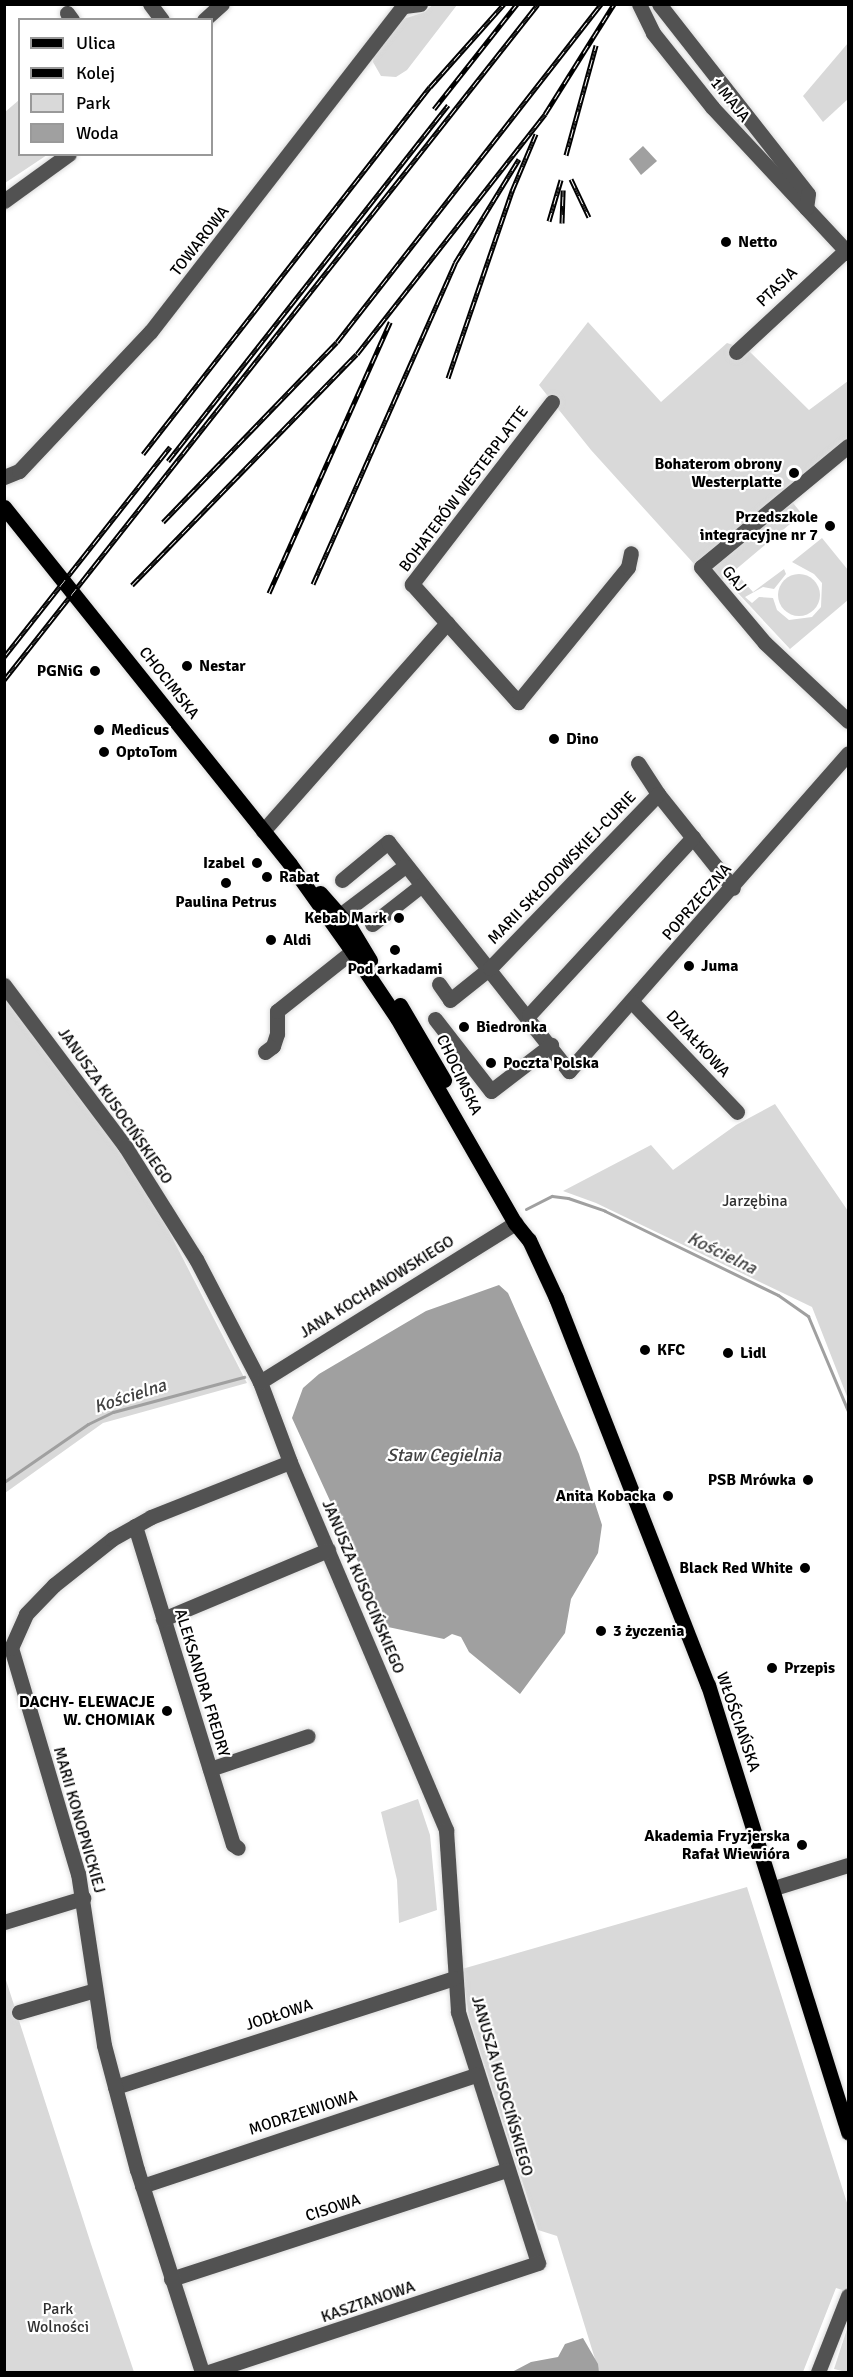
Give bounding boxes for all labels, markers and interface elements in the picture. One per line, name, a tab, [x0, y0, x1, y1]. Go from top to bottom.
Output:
legend	[18, 18, 213, 156]
text: Ulica	[76, 32, 116, 54]
text: Kolej	[76, 62, 115, 84]
street label: 1 MAJA	[706, 74, 754, 126]
text: Park	[76, 92, 111, 114]
text: Woda	[76, 122, 119, 144]
street label: TOWAROWA	[167, 202, 233, 280]
place label: Netto	[738, 232, 777, 252]
marker: Netto	[719, 235, 733, 249]
street label: PTASIA	[753, 263, 801, 311]
street label: BOHATERÓW WESTERPLATTE	[395, 402, 533, 576]
place label: Bohaterom obrony Westerplatte	[654, 454, 782, 492]
marker: Bohaterom obrony Westerplatte	[787, 466, 801, 480]
place label: Przedszkole integracyjne nr 7	[700, 507, 818, 545]
marker: Przedszkole integracyjne nr 7	[823, 519, 837, 533]
street label: GAJ	[718, 562, 750, 596]
street label: CHOCIMSKA	[135, 643, 203, 723]
place label: Nestar	[199, 656, 246, 676]
marker: Nestar	[180, 659, 194, 673]
place label: PGNiG	[37, 661, 83, 681]
marker: PGNiG	[88, 664, 102, 678]
place label: Medicus	[111, 720, 169, 740]
marker: Medicus	[92, 723, 106, 737]
place label: Dino	[566, 729, 599, 749]
marker: Dino	[547, 732, 561, 746]
place label: OptoTom	[116, 742, 178, 762]
marker: OptoTom	[97, 745, 111, 759]
street label: MARII SKŁODOWSKIEJ-CURIE	[484, 788, 640, 948]
place label: Izabel	[203, 853, 245, 873]
marker: Izabel	[250, 856, 264, 870]
street label: POPRZECZNA	[658, 860, 736, 944]
place label: Rabat	[279, 867, 320, 887]
marker: Rabat	[260, 870, 274, 884]
marker: Paulina Petrus	[219, 876, 233, 890]
place label: Paulina Petrus	[175, 892, 277, 912]
place label: Kebab Mark	[304, 908, 387, 928]
marker: Kebab Mark	[392, 911, 406, 925]
place label: Aldi	[283, 930, 311, 950]
marker: Aldi	[264, 933, 278, 947]
marker: Pod arkadami	[388, 943, 402, 957]
place label: Juma	[701, 956, 738, 976]
place label: Pod arkadami	[347, 959, 443, 979]
marker: Juma	[682, 959, 696, 973]
street label: DZIAŁKOWA	[662, 1006, 734, 1082]
place label: Biedronka	[476, 1017, 547, 1037]
marker: Biedronka	[457, 1020, 471, 1034]
street label: JANUSZA KUSOCIŃSKIEGO	[54, 1024, 176, 1188]
street label: CHOCIMSKA	[432, 1032, 486, 1118]
place label: Poczta Polska	[503, 1053, 599, 1073]
marker: Poczta Polska	[484, 1056, 498, 1070]
park label: Jarzębina	[722, 1191, 788, 1211]
water label: Kościelna	[684, 1227, 760, 1279]
street label: JANA KOCHANOWSKIEGO	[296, 1232, 458, 1342]
place label: KFC	[657, 1340, 685, 1360]
marker: KFC	[638, 1343, 652, 1357]
place label: Lidl	[740, 1343, 767, 1363]
marker: Lidl	[721, 1346, 735, 1360]
water label: Kościelna	[91, 1374, 169, 1418]
water label: Staw Cegielnia	[387, 1444, 501, 1466]
place label: PSB Mrówka	[708, 1470, 796, 1490]
marker: PSB Mrówka	[801, 1473, 815, 1487]
place label: Anita Kobacka	[556, 1486, 656, 1506]
marker: Anita Kobacka	[661, 1489, 675, 1503]
street label: JANUSZA KUSOCIŃSKIEGO	[318, 1497, 408, 1677]
place label: Black Red White	[679, 1558, 793, 1578]
marker: Black Red White	[798, 1561, 812, 1575]
street label: ALEKSANDRA FREDRY	[170, 1607, 234, 1759]
place label: 3 życzenia	[613, 1621, 684, 1641]
marker: 3 życzenia	[594, 1624, 608, 1638]
place label: Przepis	[784, 1658, 835, 1678]
marker: Przepis	[765, 1661, 779, 1675]
street label: WŁOŚCIAŃSKA	[712, 1670, 764, 1774]
place label: DACHY- ELEWACJE W. CHOMIAK	[19, 1692, 155, 1730]
marker: DACHY- ELEWACJE W. CHOMIAK	[160, 1704, 174, 1718]
street label: MARII KONOPNICKIEJ	[49, 1745, 109, 1895]
place label: Akademia Fryzjerska Rafał Wiewióra	[644, 1826, 790, 1864]
marker: Akademia Fryzjerska Rafał Wiewióra	[795, 1838, 809, 1852]
street label: JANUSZA KUSOCIŃSKIEGO	[467, 1994, 537, 2178]
street label: JODŁOWA	[243, 1995, 315, 2035]
street label: MODRZEWIOWA	[246, 2086, 360, 2140]
street label: CISOWA	[303, 2190, 363, 2226]
street label: KASZTANOWA	[319, 2277, 417, 2327]
park label: Park Wolności	[27, 2299, 89, 2337]

